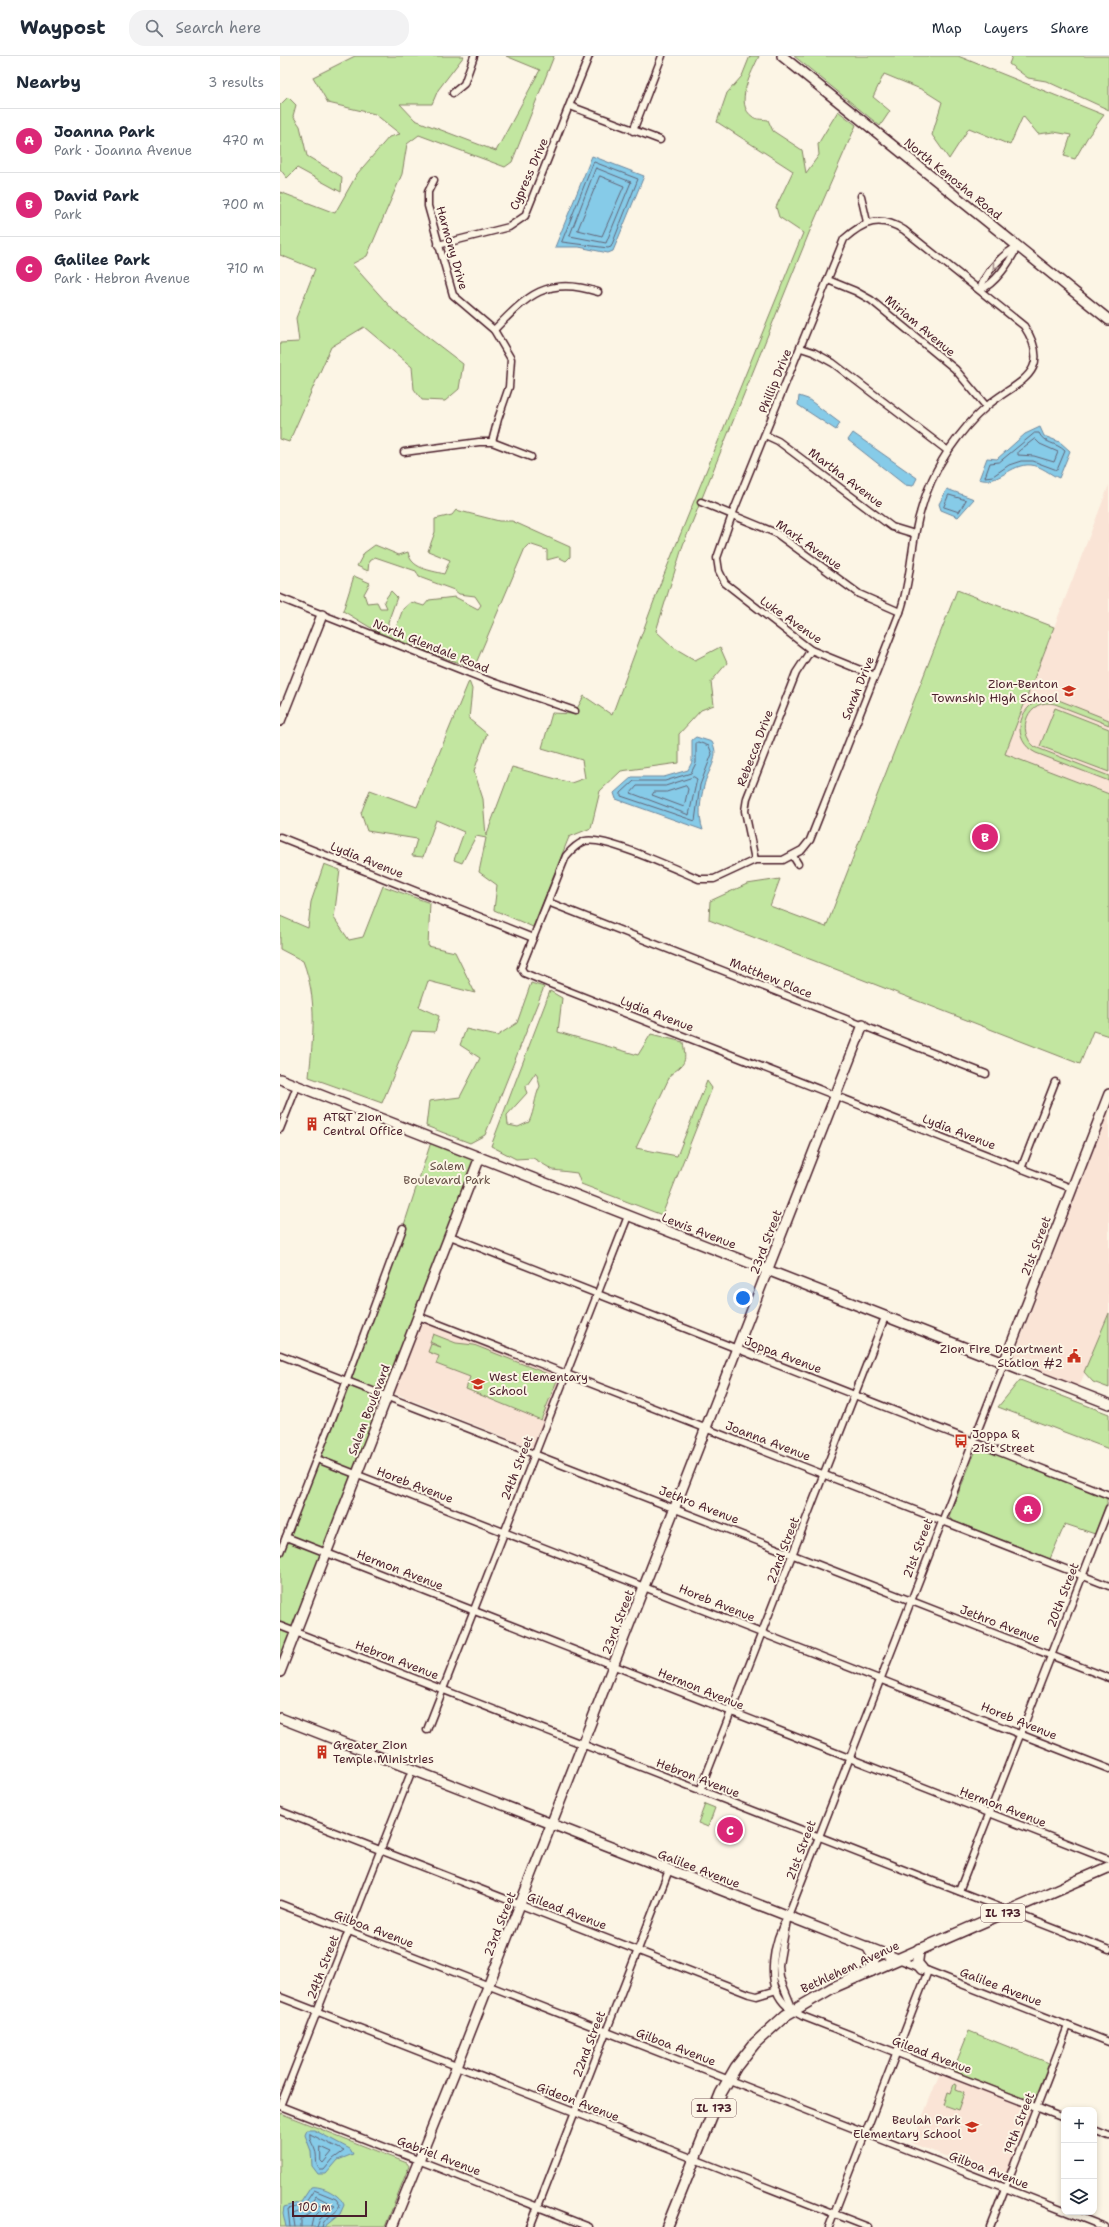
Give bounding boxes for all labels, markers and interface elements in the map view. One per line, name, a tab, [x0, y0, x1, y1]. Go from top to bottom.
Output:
search box	[129, 10, 409, 46]
text: Waypost	[20, 15, 105, 40]
icon: search	[143, 17, 165, 39]
text: Search here	[175, 18, 261, 38]
text: Map	[932, 19, 962, 37]
text: Layers	[984, 19, 1028, 37]
text: Share	[1050, 19, 1089, 37]
text: Nearby	[16, 71, 81, 93]
text: 3 results	[208, 74, 264, 91]
text: Joanna Park	[54, 122, 155, 142]
text: A	[24, 132, 34, 149]
text: 470 m	[222, 132, 264, 149]
street label: Cypress Drive	[506, 135, 552, 213]
street label: North Kenosha Road	[901, 135, 1005, 224]
text: Park · Joanna Avenue	[54, 142, 192, 159]
text: David Park	[54, 186, 139, 206]
text: B	[25, 196, 33, 213]
text: 700 m	[221, 196, 264, 213]
street label: Harmony Drive	[432, 204, 472, 292]
text: Park	[54, 206, 82, 223]
text: Galilee Park	[54, 250, 150, 270]
text: C	[25, 260, 33, 277]
text: 710 m	[226, 260, 264, 277]
one-way arrow	[993, 261, 1000, 268]
text: Park · Hebron Avenue	[54, 270, 190, 287]
street label: Miriam Avenue	[881, 292, 959, 360]
street label: Phillip Drive	[755, 346, 795, 416]
street label: Martha Avenue	[805, 444, 887, 512]
street label: Mark Avenue	[773, 516, 845, 574]
street label: Luke Avenue	[757, 593, 825, 647]
street label: North Glendale Road	[370, 615, 492, 677]
street label: Sarah Drive	[838, 654, 878, 722]
place label: Zion-Benton Township High School	[931, 676, 1058, 706]
school or university icon: Zion-Benton Township High School	[1061, 683, 1077, 699]
street label: Rebecca Drive	[733, 707, 777, 789]
pin: B	[972, 822, 998, 852]
street label: Lydia Avenue	[328, 838, 406, 882]
street label: Matthew Place	[727, 954, 815, 1002]
street label: Lydia Avenue	[618, 993, 696, 1035]
place label: AT&T Zion Central Office	[323, 1109, 403, 1139]
street label: Lydia Avenue	[920, 1111, 998, 1153]
building icon: AT&T Zion Central Office	[304, 1116, 320, 1132]
park label: Salem Boulevard Park	[403, 1158, 491, 1188]
street label: 23rd Street	[746, 1207, 786, 1277]
street label: Lewis Avenue	[659, 1209, 739, 1253]
street label: 21st Street	[1017, 1214, 1055, 1278]
your location	[733, 1288, 753, 1308]
street label: Joppa Avenue	[742, 1333, 824, 1377]
place label: Zion Fire Department Station #2	[940, 1341, 1063, 1371]
public building icon: Zion Fire Department Station #2	[1066, 1348, 1082, 1364]
street label: Salem Boulevard	[344, 1362, 394, 1458]
place label: West Elementary School	[489, 1369, 588, 1399]
school or university icon: West Elementary School	[470, 1376, 486, 1392]
street label: Joanna Avenue	[723, 1417, 813, 1465]
place label: Joppa & 21st Street	[972, 1426, 1035, 1456]
street label: 24th Street	[497, 1433, 537, 1503]
bus stop icon: Joppa & 21st Street	[953, 1433, 969, 1449]
street label: Horeb Avenue	[374, 1463, 456, 1507]
street label: Jethro Avenue	[657, 1482, 742, 1528]
pin: A	[1015, 1494, 1041, 1524]
street label: 22nd Street	[763, 1514, 803, 1586]
street label: 21st Street	[899, 1516, 937, 1580]
street label: Hermon Avenue	[354, 1546, 446, 1594]
street label: 20th Street	[1043, 1560, 1083, 1630]
street label: Horeb Avenue	[676, 1580, 758, 1626]
street label: 23rd Street	[598, 1587, 638, 1657]
street label: Jethro Avenue	[958, 1601, 1043, 1647]
street label: Hebron Avenue	[353, 1637, 441, 1683]
street label: Hermon Avenue	[655, 1664, 747, 1714]
street label: Horeb Avenue	[978, 1698, 1060, 1744]
place label: Greater Zion Temple Ministries	[333, 1737, 434, 1767]
building icon: Greater Zion Temple Ministries	[314, 1744, 330, 1760]
street label: Hebron Avenue	[654, 1755, 742, 1801]
street label: Hermon Avenue	[957, 1783, 1049, 1831]
pin: C	[717, 1815, 743, 1845]
street label: 21st Street	[782, 1818, 820, 1882]
street label: Galilee Avenue	[656, 1846, 743, 1892]
street label: Gilead Avenue	[525, 1888, 609, 1934]
street label: 23rd Street	[480, 1889, 520, 1959]
road number: IL 173	[981, 1904, 1025, 1922]
street label: Gilboa Avenue	[332, 1906, 416, 1952]
street label: 24th Street	[303, 1932, 343, 2002]
street label: Bethlehem Avenue	[798, 1937, 902, 1997]
street label: Galilee Avenue	[958, 1964, 1045, 2010]
street label: 22nd Street	[569, 2008, 609, 2080]
street label: Gilboa Avenue	[634, 2024, 718, 2070]
street label: Gilead Avenue	[890, 2032, 974, 2078]
street label: Gideon Avenue	[534, 2079, 622, 2125]
street label: 19th Street	[1000, 2090, 1038, 2156]
road number: IL 173	[692, 2099, 736, 2117]
map controls	[1061, 2107, 1097, 2215]
button: +	[1061, 2107, 1097, 2143]
place label: Beulah Park Elementary School	[853, 2112, 961, 2142]
school or university icon: Beulah Park Elementary School	[964, 2119, 980, 2135]
street label: Gabriel Avenue	[395, 2133, 483, 2179]
button: −	[1061, 2143, 1097, 2179]
street label: Gilboa Avenue	[947, 2147, 1031, 2193]
button: layers	[1061, 2179, 1097, 2215]
scale bar	[292, 2199, 367, 2218]
text: 100 m	[298, 2200, 331, 2215]

